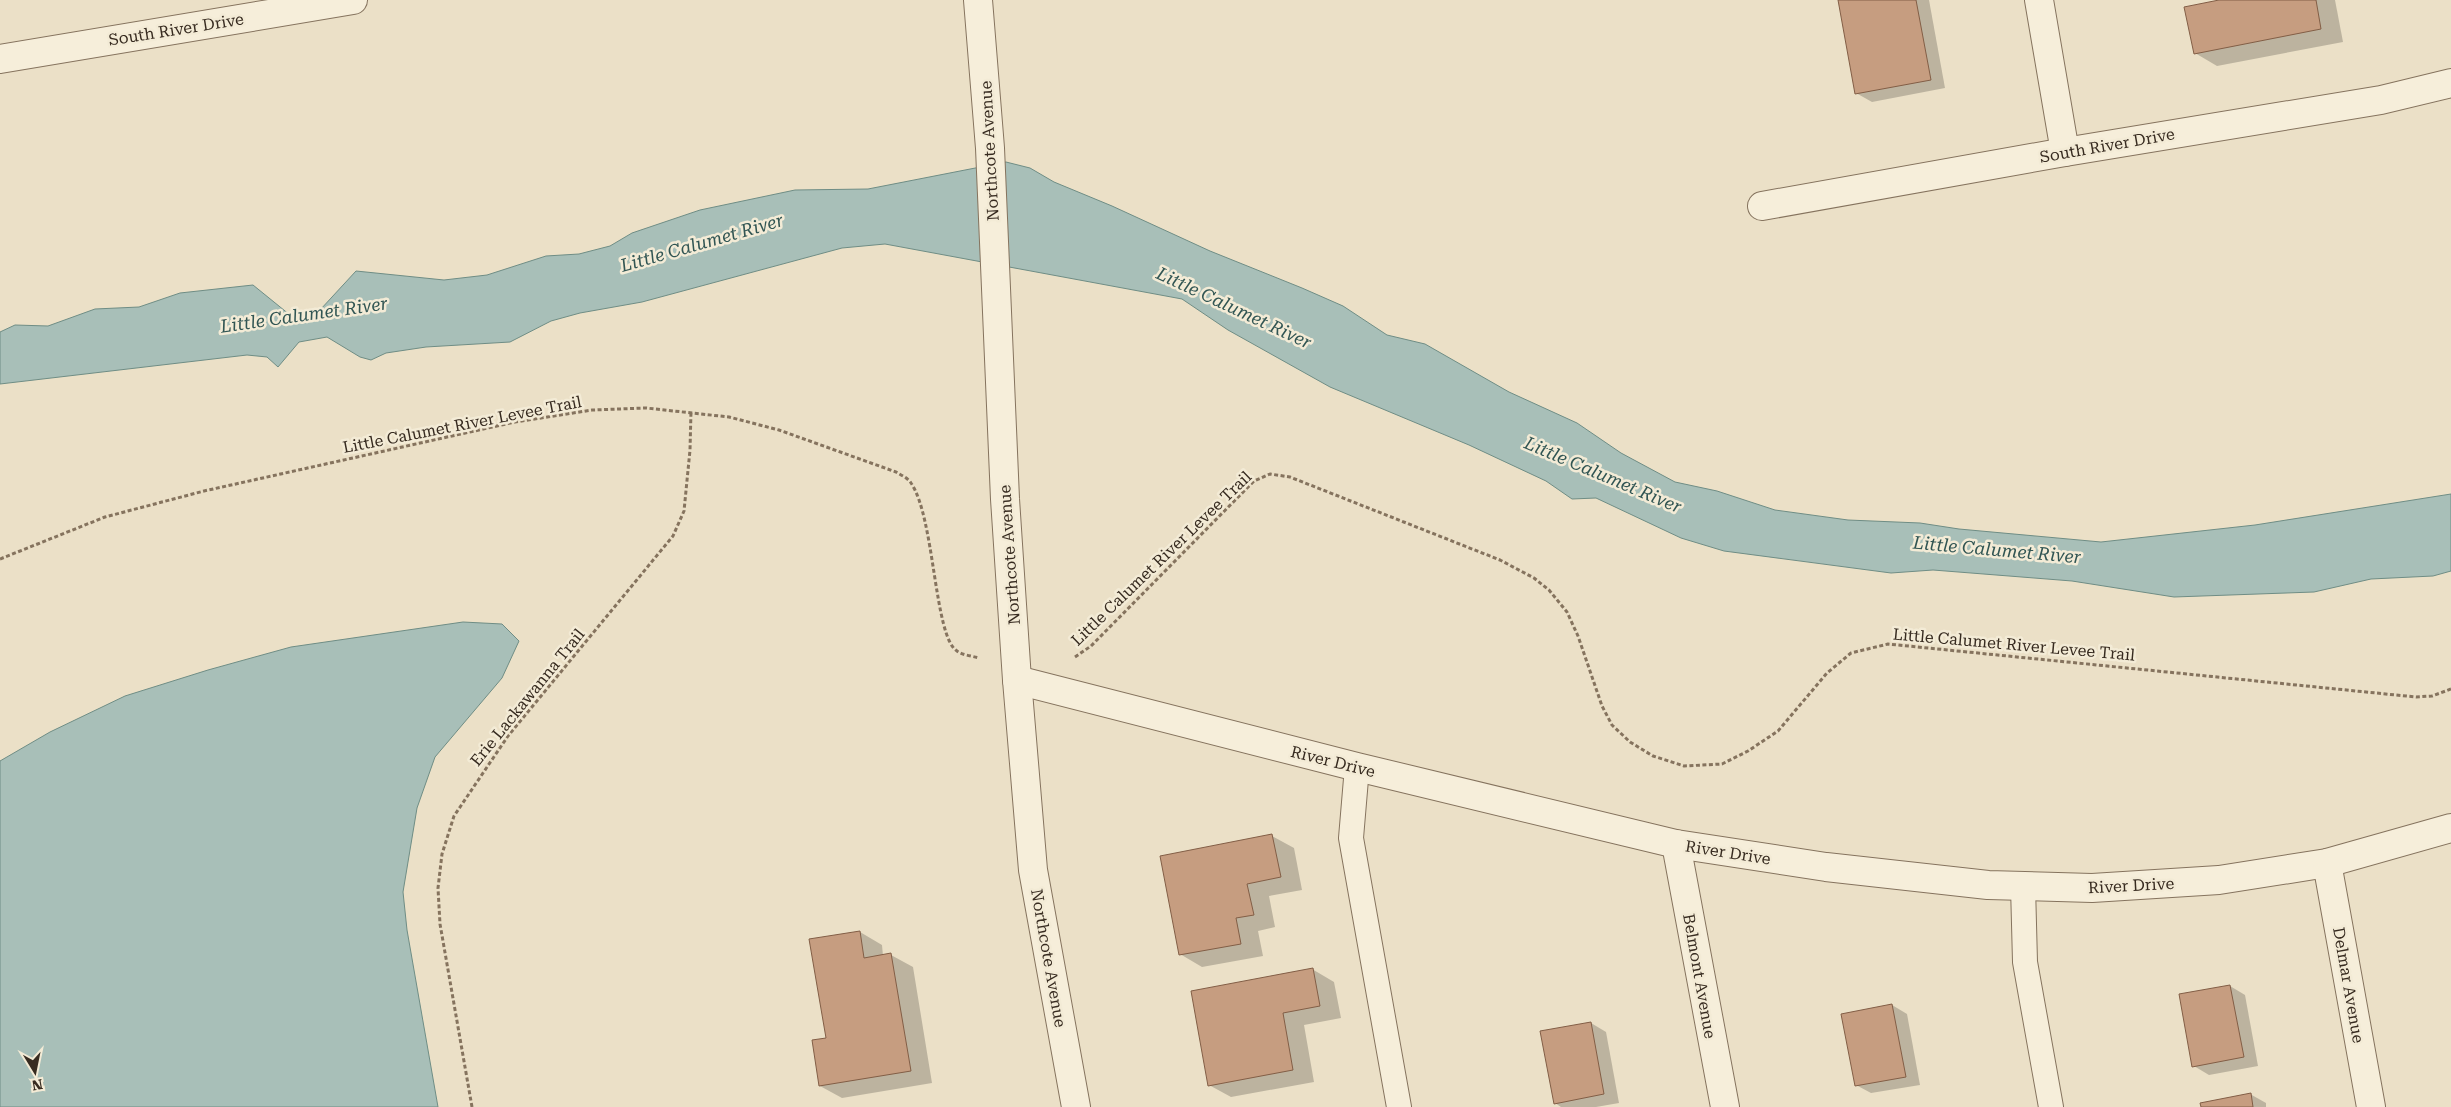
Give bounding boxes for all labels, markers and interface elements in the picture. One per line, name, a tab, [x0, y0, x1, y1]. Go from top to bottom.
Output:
street label: South River Drive	[107, 9, 245, 50]
street label: Northcote Avenue	[976, 80, 1003, 222]
street label: South River Drive	[2038, 124, 2176, 167]
water label: Little Calumet River	[617, 209, 786, 276]
water label: Little Calumet River	[1152, 262, 1316, 353]
water label: Little Calumet River	[218, 292, 389, 337]
street label: Little Calumet River Levee Trail	[341, 392, 583, 457]
water label: Little Calumet River	[1520, 432, 1685, 517]
street label: Little Calumet River Levee Trail	[1067, 467, 1255, 650]
street label: Northcote Avenue	[995, 484, 1024, 626]
water label: Little Calumet River	[1911, 532, 2082, 567]
street label: Little Calumet River Levee Trail	[1892, 624, 2136, 665]
street label: Erie Lackawanna Trail	[466, 625, 589, 770]
street label: River Drive	[1289, 742, 1377, 781]
street label: River Drive	[1684, 836, 1772, 869]
street label: River Drive	[2087, 874, 2175, 897]
street label: Northcote Avenue	[1027, 887, 1070, 1029]
street label: Belmont Avenue	[1679, 912, 1720, 1040]
street label: Delmar Avenue	[2329, 926, 2368, 1045]
north arrow	[10, 1047, 60, 1097]
text: N	[30, 1076, 44, 1094]

